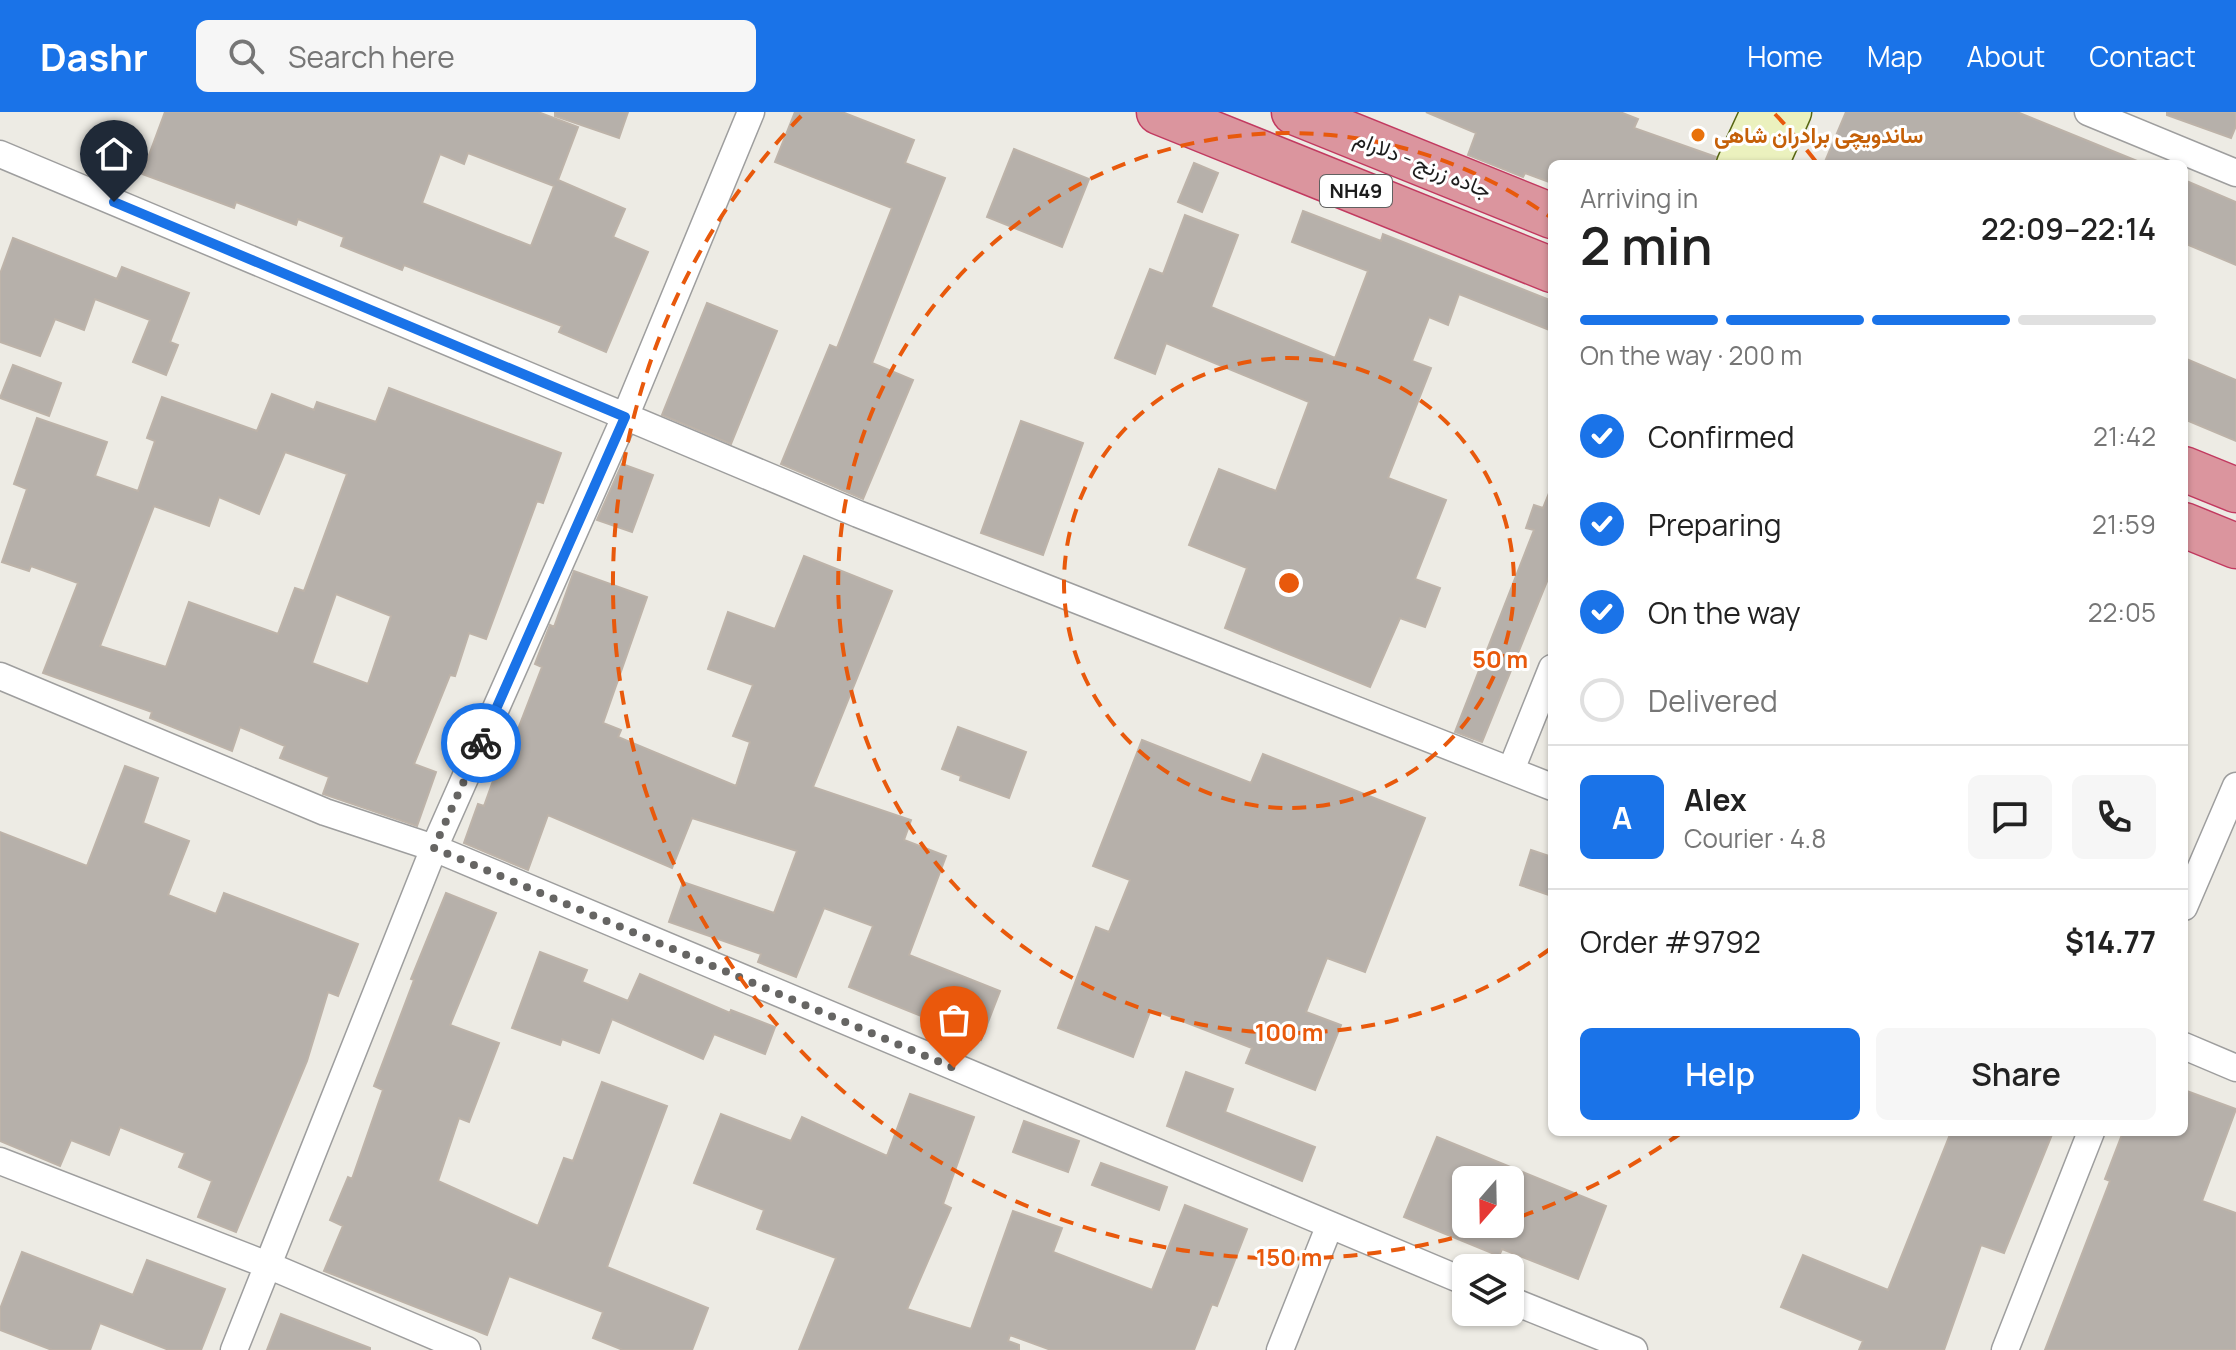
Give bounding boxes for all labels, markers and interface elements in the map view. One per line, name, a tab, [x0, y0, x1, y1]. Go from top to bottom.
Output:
search box	[196, 20, 756, 92]
text: Dashr	[40, 30, 148, 82]
icon: search	[224, 34, 268, 78]
text: Search here	[288, 36, 455, 77]
text: Home	[1747, 37, 1823, 75]
text: Map	[1867, 37, 1923, 75]
text: About	[1967, 37, 2045, 75]
text: Contact	[2089, 37, 2196, 75]
pin	[80, 120, 148, 202]
place label: ساندویچی برادران شاهی	[1714, 120, 1923, 151]
street label: جاده زرنج - دلارام	[1350, 123, 1496, 205]
marker: ساندویچی برادران شاهی	[1689, 126, 1707, 144]
icon: home	[92, 132, 136, 176]
road number: NH49	[1320, 175, 1392, 207]
text: Arriving in	[1580, 180, 1698, 216]
text: 22:09–22:14	[1981, 208, 2156, 249]
text: 2 min	[1580, 210, 1713, 281]
text: On the way · 200 m	[1580, 337, 1802, 373]
icon: check	[1580, 414, 1624, 458]
text: Confirmed	[1648, 416, 1795, 457]
text: 21:42	[2093, 418, 2156, 454]
icon: check	[1580, 502, 1624, 546]
text: Preparing	[1648, 504, 1782, 545]
text: 21:59	[2092, 506, 2156, 542]
centre of rings	[1275, 569, 1303, 597]
icon: check	[1580, 590, 1624, 634]
text: On the way	[1648, 592, 1801, 633]
text: 22:05	[2088, 594, 2156, 630]
text: 50 m	[1472, 642, 1528, 675]
text: Delivered	[1648, 680, 1778, 721]
courier	[441, 703, 521, 783]
icon: bike	[459, 721, 503, 765]
button: chat	[1968, 775, 2052, 859]
button: phone	[2072, 775, 2156, 859]
text: Alex	[1684, 779, 1747, 820]
text: A	[1612, 797, 1632, 838]
text: Courier · 4.8	[1684, 820, 1826, 856]
text: Order #9792	[1580, 921, 1761, 962]
text: $14.77	[2065, 921, 2156, 962]
pin	[920, 986, 988, 1068]
icon: bag	[932, 998, 976, 1042]
text: 100 m	[1255, 1015, 1323, 1048]
button: Help	[1580, 1028, 1860, 1120]
button: Share	[1876, 1028, 2156, 1120]
north arrow	[1452, 1166, 1524, 1238]
map controls	[1452, 1166, 1524, 1326]
text: 150 m	[1256, 1240, 1322, 1273]
button: layers	[1452, 1254, 1524, 1326]

